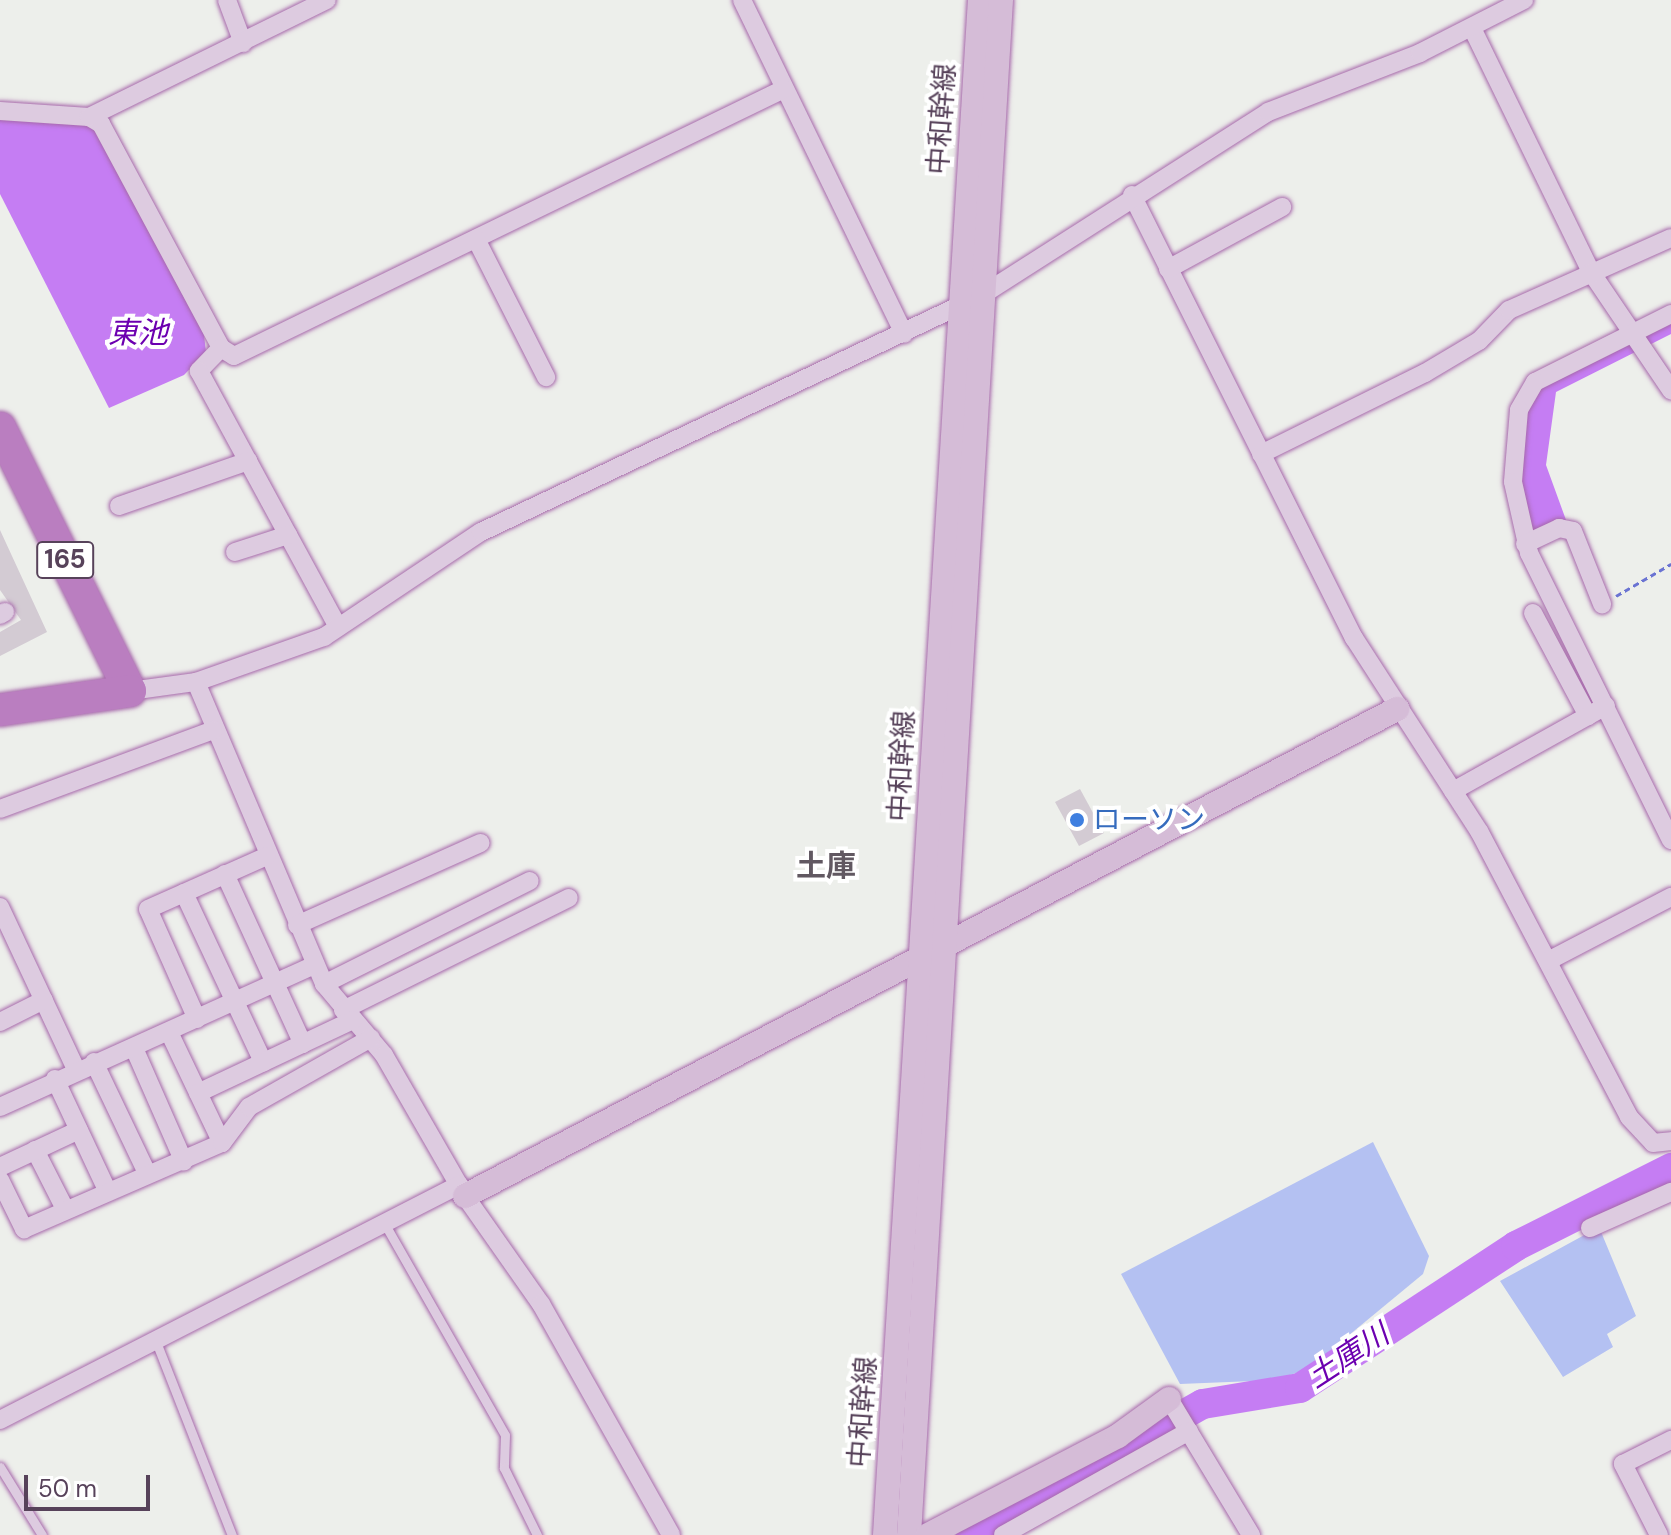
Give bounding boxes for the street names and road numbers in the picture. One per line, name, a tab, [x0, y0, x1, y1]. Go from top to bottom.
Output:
street label: 中和幹線	[921, 62, 963, 176]
road number: 165	[35, 538, 95, 582]
street label: 中和幹線	[882, 709, 922, 823]
street label: 中和幹線	[842, 1355, 884, 1469]

